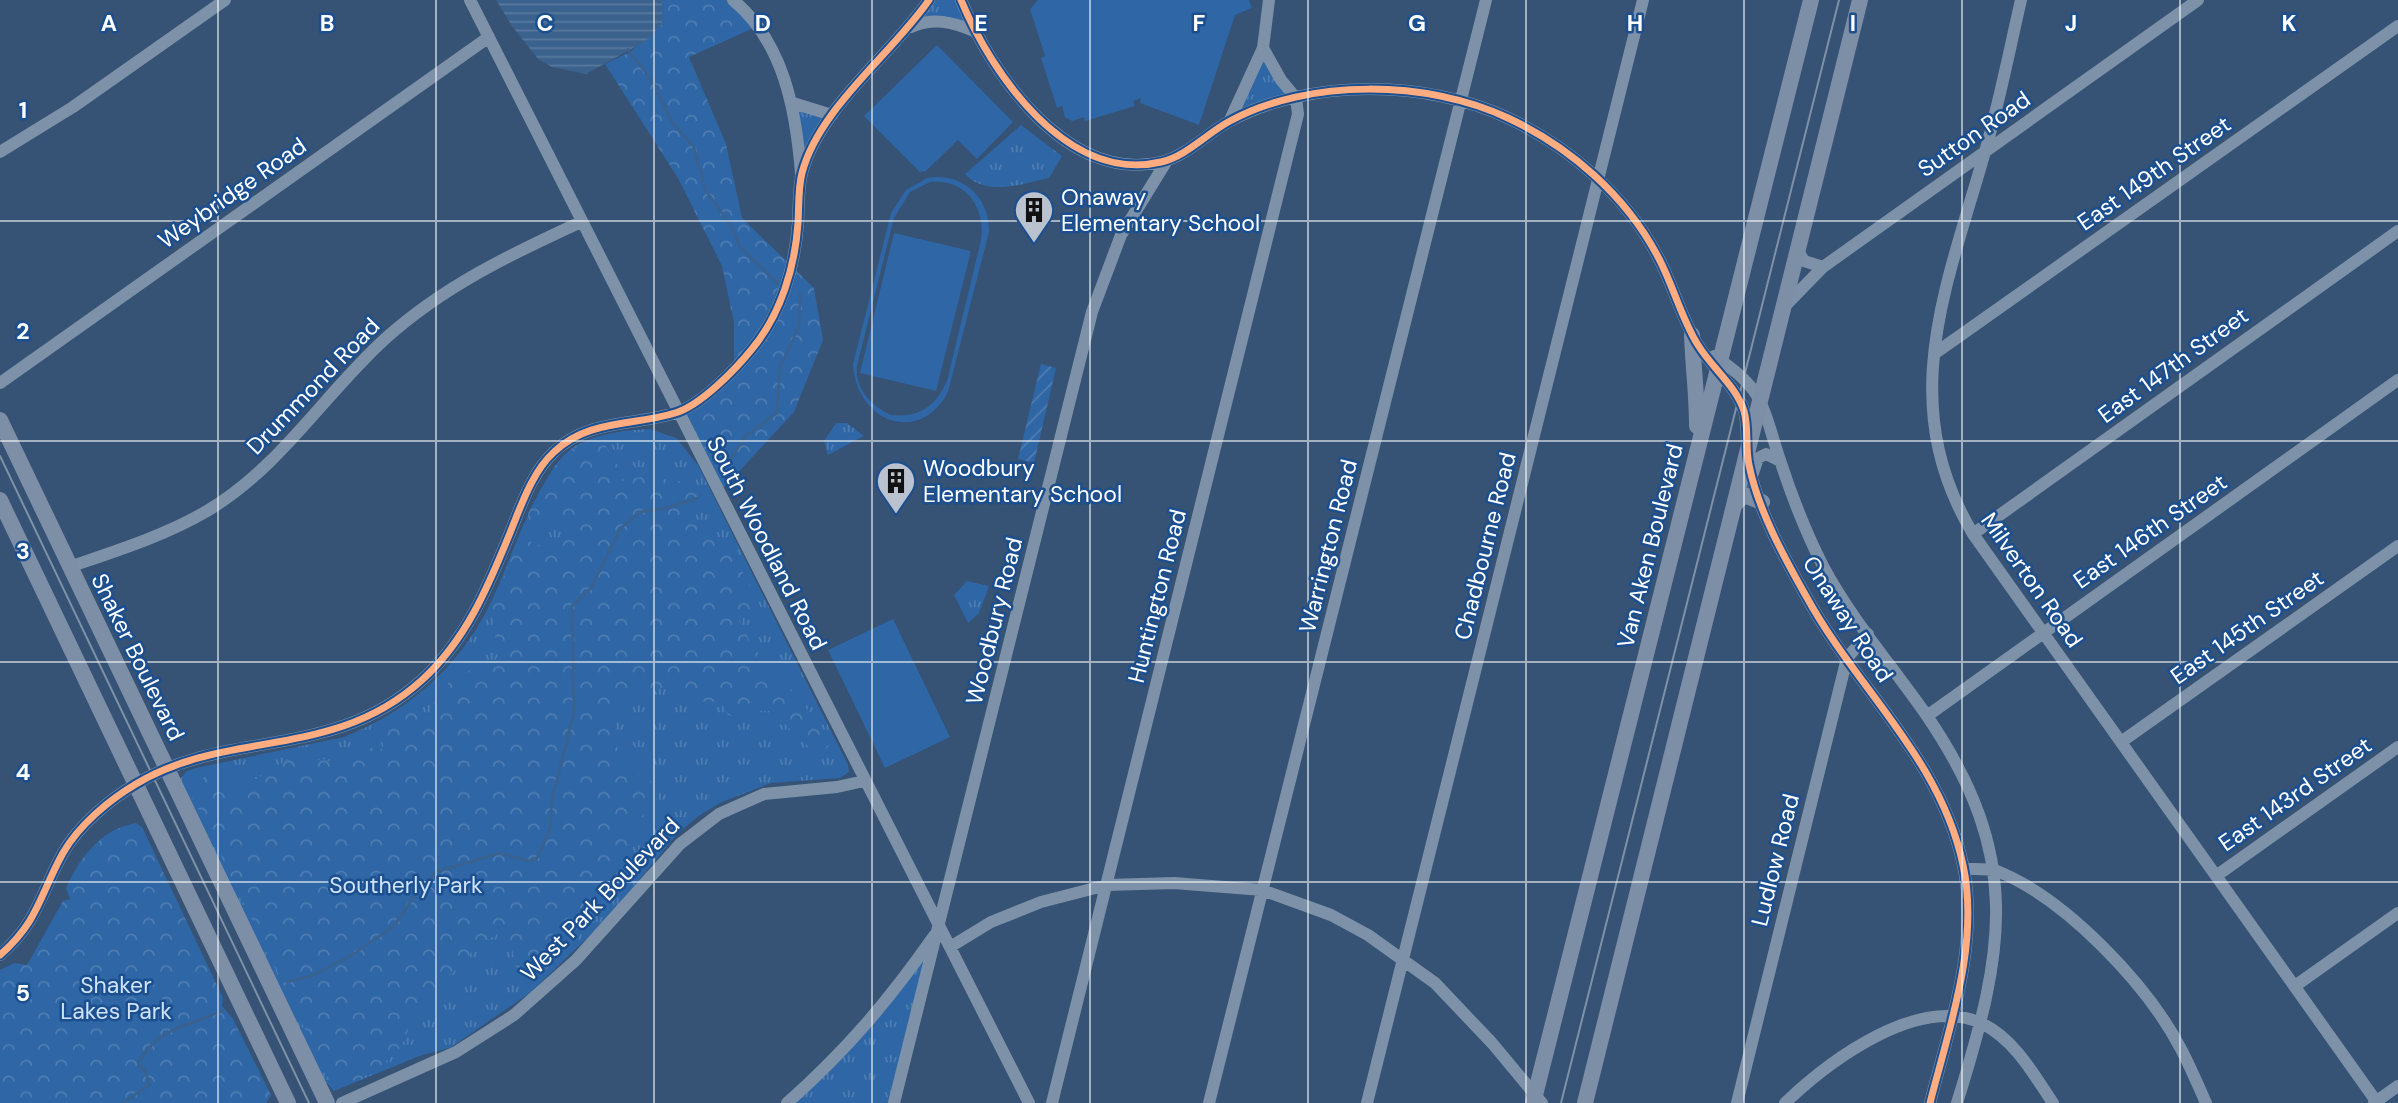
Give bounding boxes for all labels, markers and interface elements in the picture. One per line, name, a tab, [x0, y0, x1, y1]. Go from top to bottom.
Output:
text: A	[101, 8, 117, 38]
text: B	[320, 8, 334, 38]
text: C	[537, 8, 553, 38]
text: D	[755, 8, 771, 38]
text: E	[974, 8, 988, 38]
text: F	[1193, 8, 1206, 38]
text: G	[1408, 8, 1426, 38]
text: H	[1627, 8, 1643, 38]
text: I	[1850, 8, 1856, 38]
text: J	[2065, 8, 2077, 38]
text: K	[2281, 8, 2297, 38]
street label: Sutton Road	[1912, 84, 2036, 184]
text: 1	[19, 95, 27, 125]
street label: East 149th Street	[2071, 109, 2237, 237]
street label: Weybridge Road	[152, 131, 312, 255]
place label: Onaway Elementary School	[1061, 182, 1260, 238]
building icon: Onaway Elementary School	[1013, 189, 1055, 244]
street label: East 147th Street	[2092, 300, 2254, 430]
street label: Drummond Road	[240, 311, 386, 461]
text: 2	[16, 316, 30, 346]
street label: South Woodland Road	[700, 431, 834, 655]
street label: Van Aken Boulevard	[1610, 441, 1690, 651]
street label: Chadbourne Road	[1447, 449, 1523, 643]
place label: Woodbury Elementary School	[923, 453, 1122, 509]
street label: Warrington Road	[1292, 456, 1364, 636]
building icon: Woodbury Elementary School	[875, 460, 917, 515]
street label: East 146th Street	[2067, 467, 2233, 595]
street label: Huntington Road	[1121, 506, 1193, 686]
street label: Milverton Road	[1974, 507, 2090, 653]
street label: Woodbury Road	[959, 534, 1029, 708]
text: 3	[16, 536, 30, 566]
street label: Onaway Road	[1796, 550, 1900, 688]
street label: East 145th Street	[2165, 563, 2329, 691]
street label: Shaker Boulevard	[85, 568, 191, 746]
street label: East 143rd Street	[2213, 730, 2377, 858]
text: 4	[16, 757, 31, 787]
street label: Ludlow Road	[1744, 791, 1806, 929]
street label: West Park Boulevard	[514, 811, 686, 987]
park label: Southerly Park	[329, 870, 483, 900]
park label: Shaker Lakes Park	[60, 970, 172, 1026]
text: 5	[16, 978, 30, 1008]

